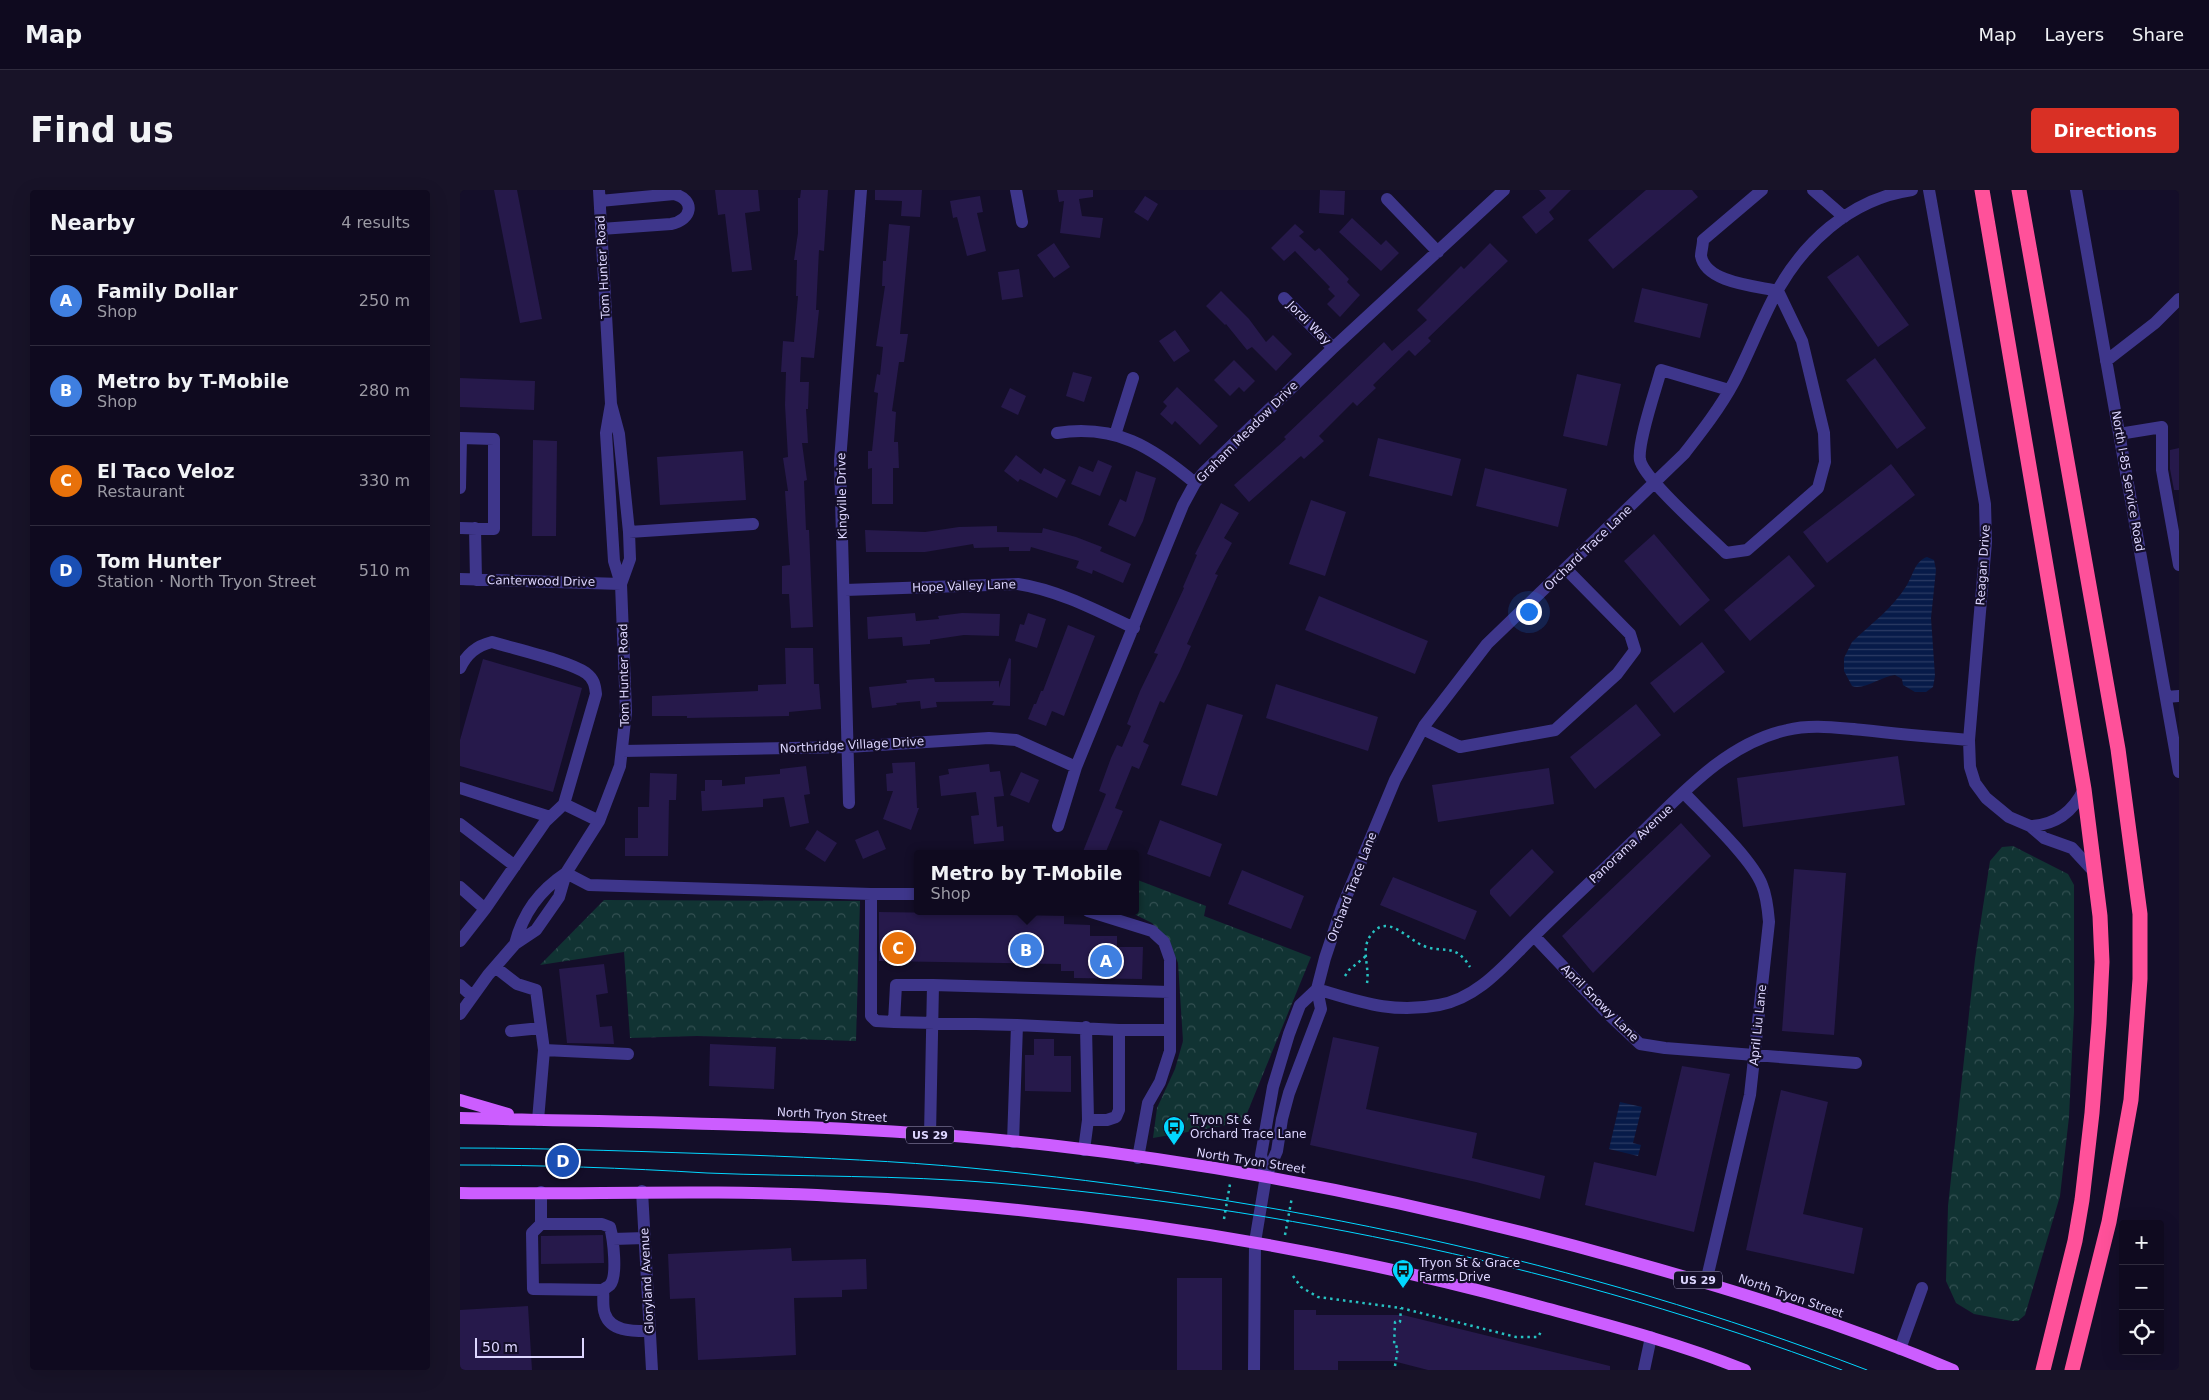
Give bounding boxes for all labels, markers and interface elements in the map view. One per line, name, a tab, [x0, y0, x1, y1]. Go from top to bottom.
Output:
text: Map	[25, 21, 82, 49]
text: Map	[1978, 24, 2016, 45]
text: Layers	[2044, 24, 2104, 45]
text: Share	[2132, 24, 2184, 45]
button: Directions	[2031, 108, 2179, 153]
text: Find us	[30, 110, 174, 150]
text: Nearby	[50, 211, 135, 235]
text: 4 results	[341, 213, 410, 232]
street label: Tom Hunter Road	[593, 215, 613, 320]
text: Family Dollar	[97, 280, 238, 302]
text: A	[60, 291, 72, 310]
text: 250 m	[359, 291, 410, 310]
street label: Jordi Way	[1284, 298, 1334, 348]
text: Shop	[97, 302, 137, 321]
text: Metro by T-Mobile	[97, 370, 289, 392]
street label: Graham Meadow Drive	[1193, 378, 1301, 486]
text: B	[60, 381, 72, 400]
text: 280 m	[359, 381, 410, 400]
text: Shop	[97, 392, 137, 411]
street label: North I-85 Service Road	[2109, 410, 2147, 552]
street label: Kingville Drive	[834, 453, 850, 539]
text: El Taco Veloz	[97, 460, 235, 482]
text: C	[60, 471, 72, 490]
text: 330 m	[359, 471, 410, 490]
text: Restaurant	[97, 482, 185, 501]
street label: Orchard Trace Lane	[1541, 502, 1635, 594]
street label: Reagan Drive	[1973, 524, 1993, 606]
text: Tom Hunter	[97, 550, 221, 572]
text: D	[59, 561, 73, 580]
text: 510 m	[359, 561, 410, 580]
text: Station · North Tryon Street	[97, 572, 316, 591]
street label: Canterwood Drive	[487, 573, 595, 589]
street label: Hope Valley Lane	[912, 577, 1016, 595]
your location	[1516, 599, 1542, 625]
street label: Tom Hunter Road	[616, 623, 632, 728]
street label: Northridge Village Drive	[780, 734, 924, 756]
street label: Panorama Avenue	[1586, 802, 1676, 886]
street label: Orchard Trace Lane	[1325, 830, 1379, 944]
popup	[914, 850, 1139, 915]
text: Metro by T-Mobile	[930, 862, 1123, 884]
text: Shop	[930, 884, 971, 903]
pin: C	[882, 929, 914, 967]
pin: B	[1010, 931, 1042, 969]
pin: A	[1090, 942, 1122, 980]
street label: April Snowy Lane	[1558, 961, 1642, 1045]
street label: April Liu Lane	[1747, 984, 1769, 1066]
street label: North Tryon Street	[777, 1105, 888, 1125]
place label: Tryon St & Orchard Trace Lane	[1189, 1113, 1307, 1141]
bus stop icon: Tryon St & Orchard Trace Lane	[1162, 1115, 1186, 1146]
road number: US 29	[906, 1126, 954, 1144]
pin: D	[547, 1142, 579, 1180]
street label: North Tryon Street	[1195, 1145, 1307, 1177]
map controls	[2119, 1220, 2164, 1355]
button: +	[2119, 1220, 2164, 1265]
street label: Gloryland Avenue	[637, 1228, 657, 1334]
place label: Tryon St & Grace Farms Drive	[1418, 1256, 1520, 1284]
bus stop icon: Tryon St & Grace Farms Drive	[1391, 1258, 1415, 1289]
button: −	[2119, 1265, 2164, 1310]
street label: North Tryon Street	[1737, 1271, 1846, 1321]
road number: US 29	[1674, 1272, 1722, 1288]
button: locate	[2119, 1310, 2164, 1355]
scale bar	[475, 1335, 584, 1358]
text: 50 m	[482, 1339, 518, 1355]

